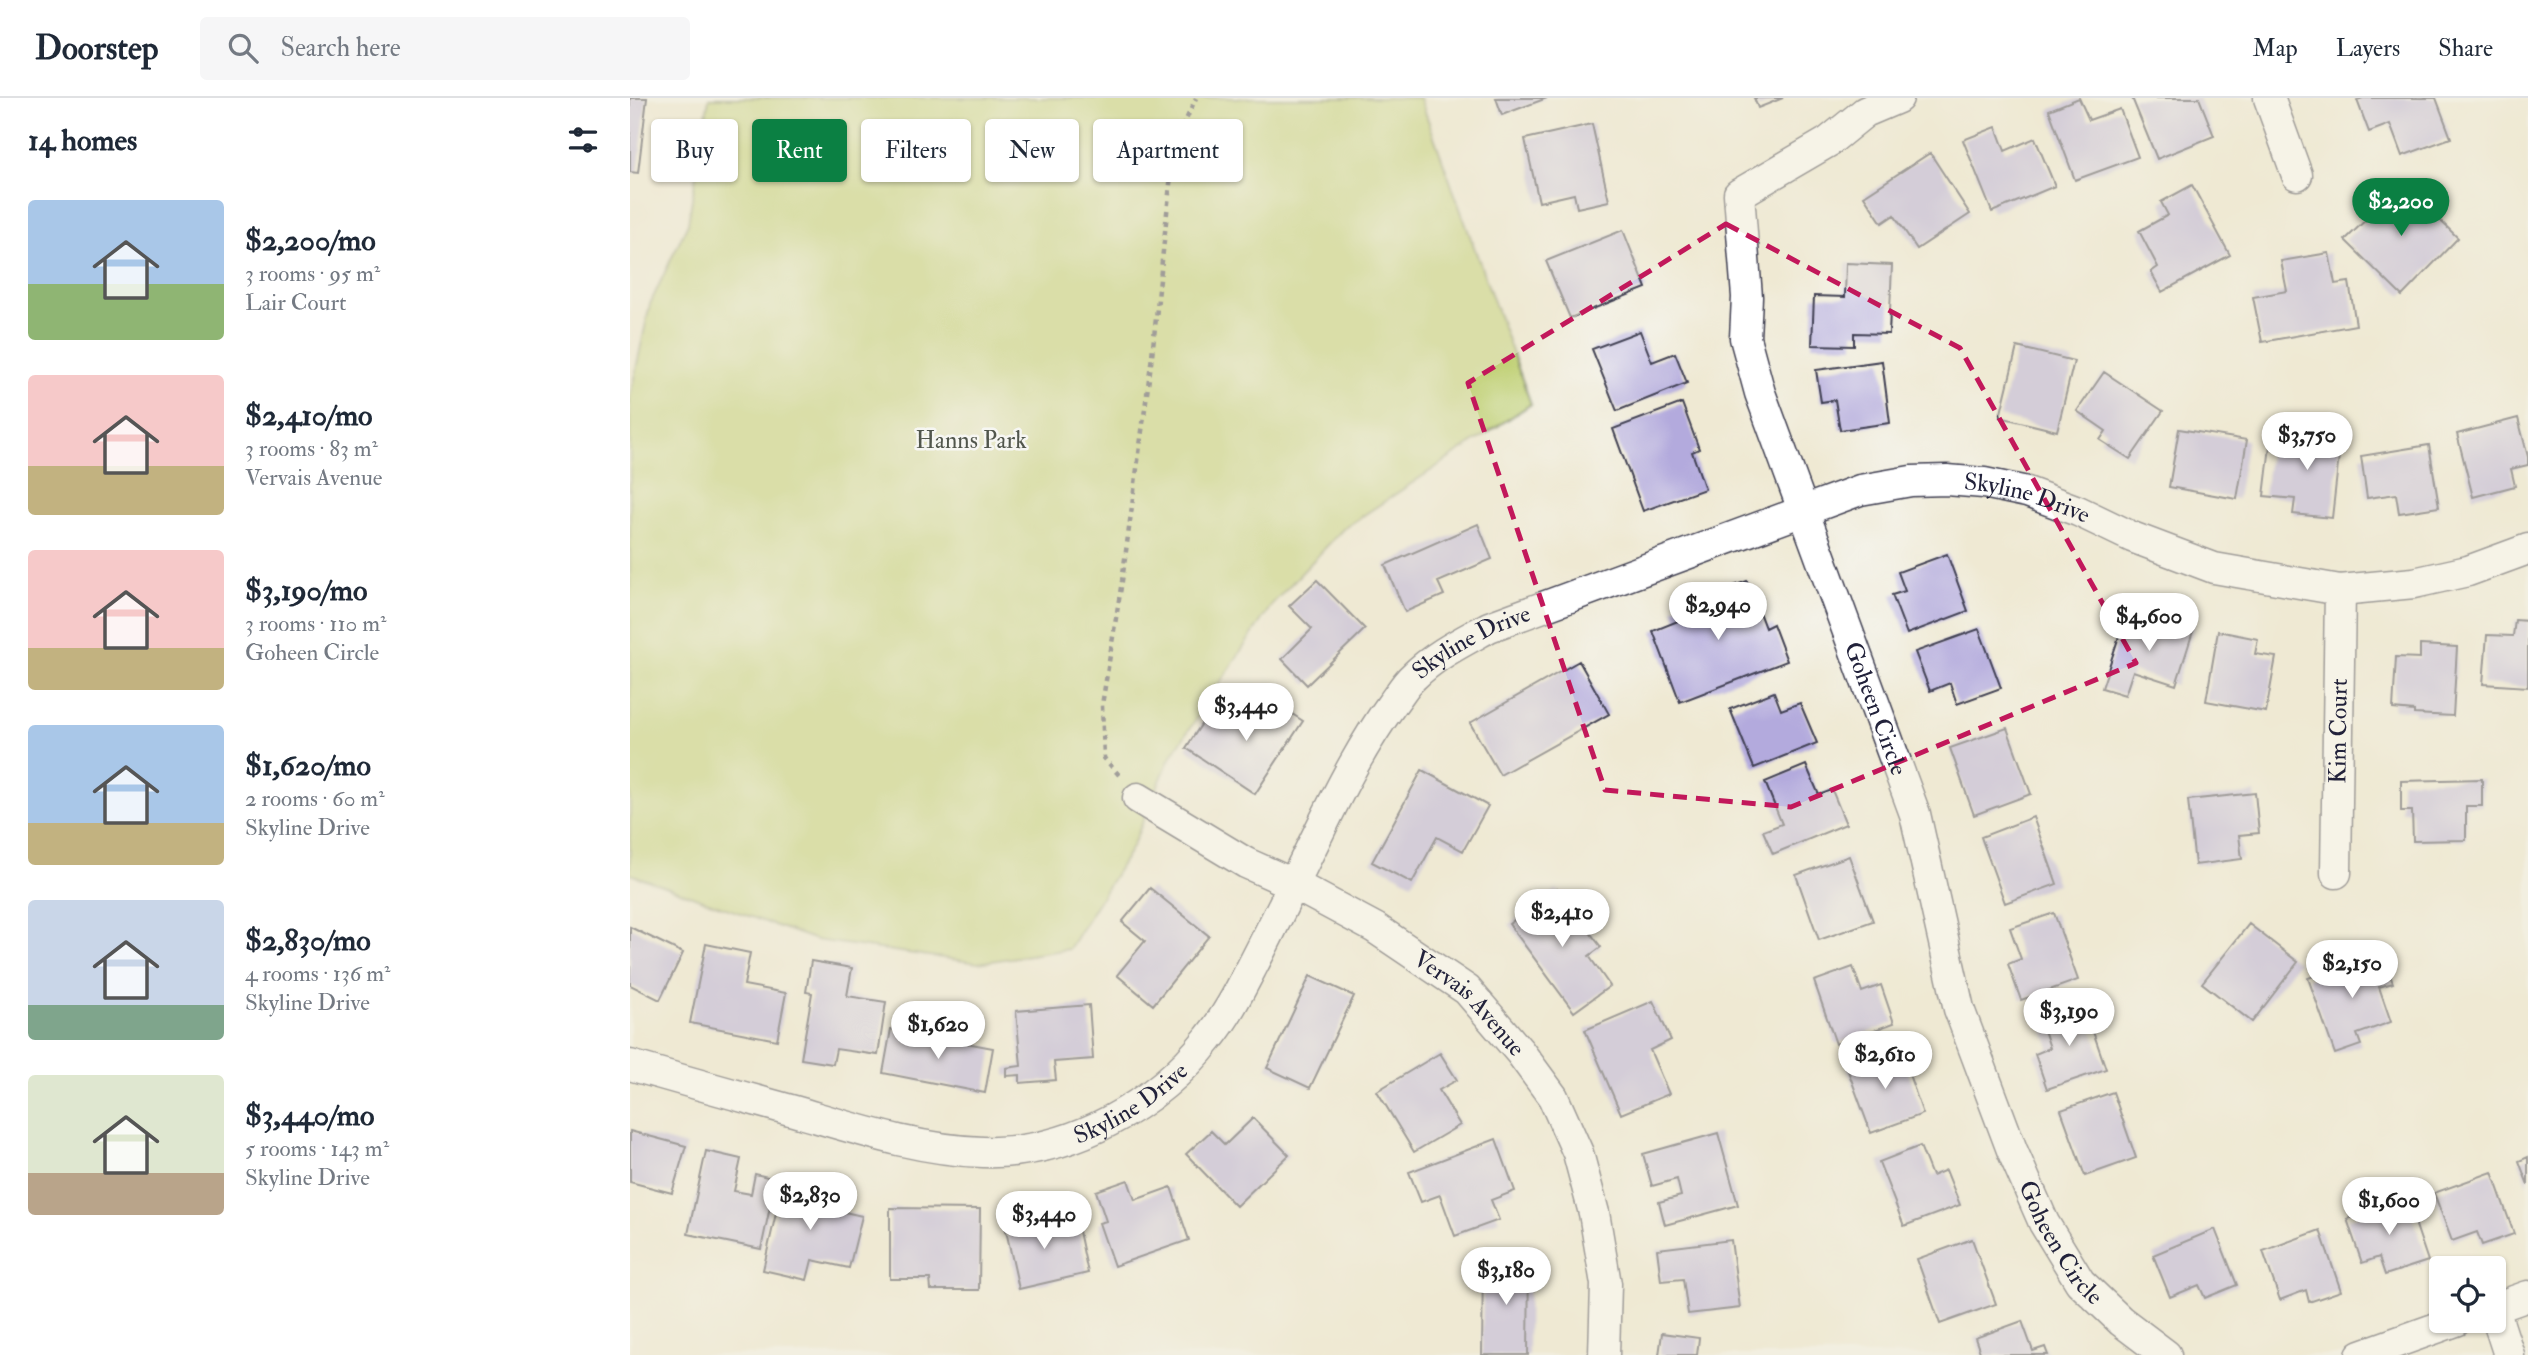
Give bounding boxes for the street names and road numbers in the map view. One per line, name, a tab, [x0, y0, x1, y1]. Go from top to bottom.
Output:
street label: Skyline Drive	[1963, 466, 2095, 531]
street label: Skyline Drive	[1406, 598, 1535, 686]
street label: Goheen Circle	[1837, 637, 1914, 780]
street label: Kim Court	[2322, 678, 2355, 784]
street label: Vervais Avenue	[1407, 943, 1532, 1063]
street label: Skyline Drive	[1069, 1056, 1195, 1151]
street label: Goheen Circle	[2011, 1176, 2109, 1312]

